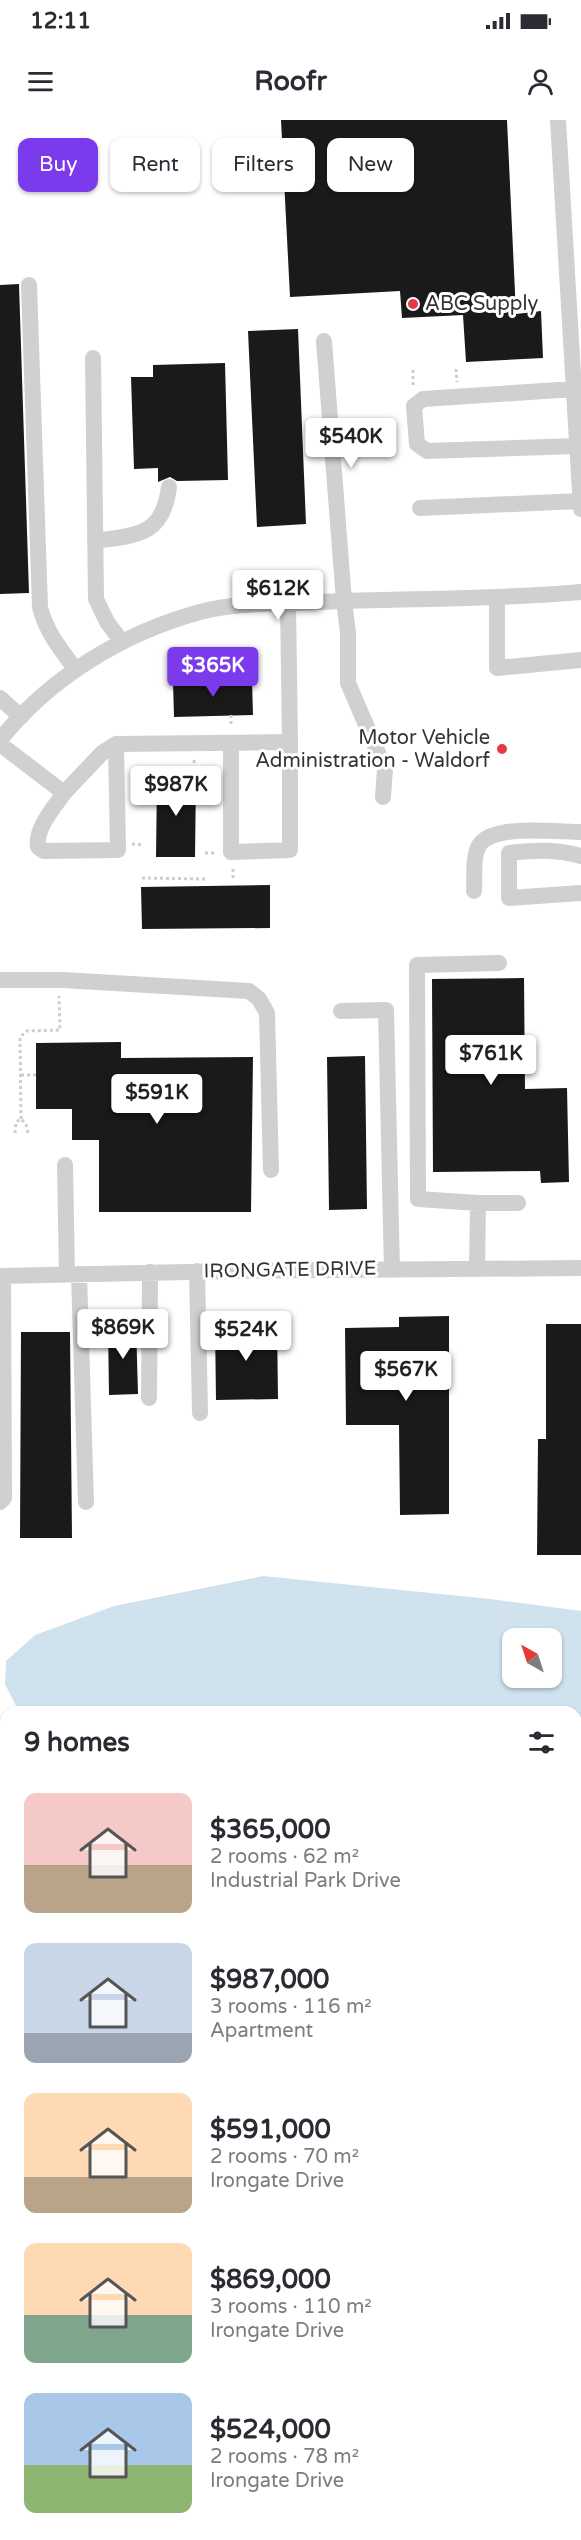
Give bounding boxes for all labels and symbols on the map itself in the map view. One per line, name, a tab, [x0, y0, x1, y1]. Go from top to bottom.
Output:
place label: ABC Supply	[425, 292, 538, 316]
marker: ABC Supply	[406, 297, 420, 311]
pin: $540K	[309, 418, 393, 469]
pin: $612K	[236, 570, 320, 621]
pin: $365K	[171, 647, 255, 698]
place label: Motor Vehicle Administration - Waldorf	[255, 726, 490, 773]
marker: Motor Vehicle Administration - Waldorf	[495, 742, 509, 756]
pin: $987K	[134, 766, 218, 817]
pin: $761K	[449, 1035, 533, 1086]
pin: $591K	[115, 1074, 199, 1125]
street label: IRONGATE DRIVE	[203, 1256, 377, 1284]
pin: $869K	[81, 1309, 165, 1360]
pin: $524K	[204, 1311, 288, 1362]
pin: $567K	[364, 1351, 448, 1402]
north arrow	[502, 1628, 562, 1688]

